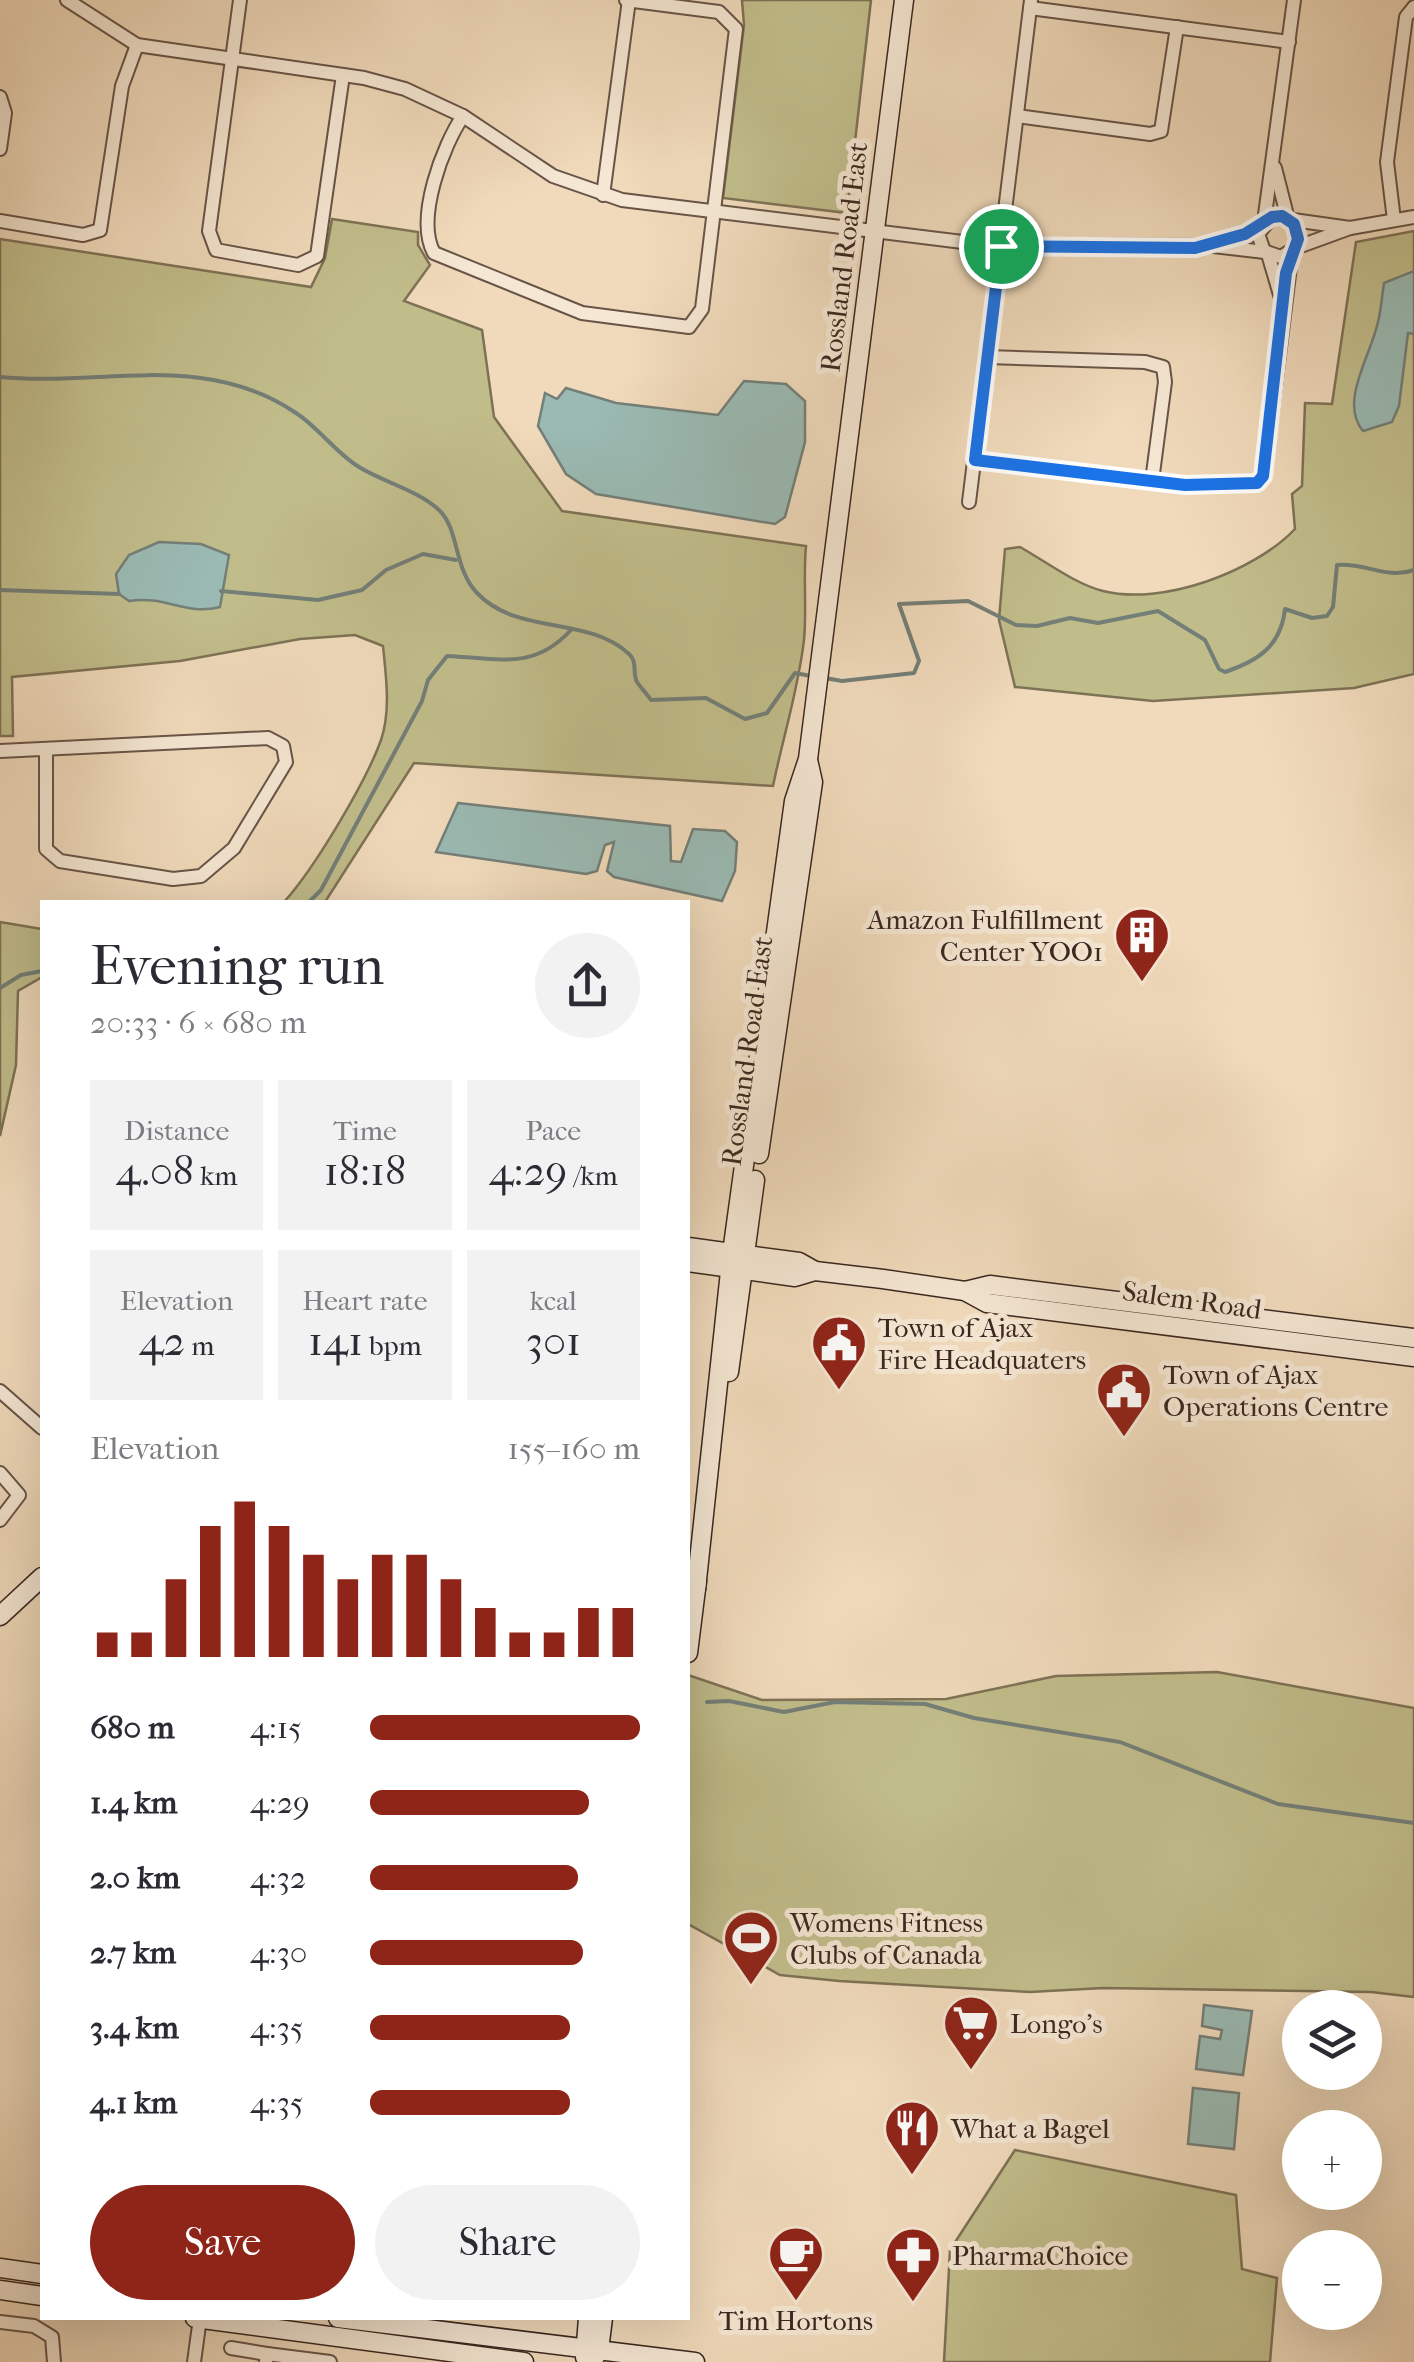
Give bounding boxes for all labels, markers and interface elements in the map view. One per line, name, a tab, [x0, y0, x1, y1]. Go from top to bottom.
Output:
street label: Rossland Road East	[814, 140, 874, 374]
pin	[959, 204, 1044, 289]
icon: arrive	[974, 219, 1029, 274]
place label: Amazon Fulfillment Center YOO1	[866, 903, 1103, 968]
building icon: Amazon Fulfillment Center YOO1	[1112, 905, 1172, 984]
button: share	[535, 933, 640, 1038]
text: Evening run	[90, 934, 384, 998]
street label: Rossland Road East	[715, 934, 779, 1168]
text: 20:33 · 6 × 680 m	[90, 1004, 306, 1041]
text: Distance	[124, 1114, 229, 1147]
text: Time	[333, 1114, 397, 1147]
text: Pace	[525, 1114, 581, 1147]
text: 4.08	[116, 1147, 194, 1196]
text: 18:18	[324, 1147, 406, 1196]
text: 4:29	[489, 1147, 567, 1196]
text: km	[194, 1159, 238, 1192]
text: /km	[567, 1159, 618, 1192]
street label: Salem Road	[1120, 1274, 1265, 1326]
text: Elevation	[120, 1284, 233, 1317]
text: Heart rate	[302, 1284, 428, 1317]
text: kcal	[530, 1284, 577, 1317]
place label: Town of Ajax Fire Headquaters	[878, 1311, 1086, 1376]
public building icon: Town of Ajax Fire Headquaters	[809, 1313, 869, 1392]
text: 42	[139, 1317, 185, 1366]
text: 141	[308, 1317, 363, 1366]
text: 301	[526, 1317, 581, 1366]
text: m	[185, 1329, 215, 1362]
text: bpm	[363, 1329, 422, 1362]
place label: Town of Ajax Operations Centre	[1163, 1358, 1389, 1423]
public building icon: Town of Ajax Operations Centre	[1094, 1360, 1154, 1439]
text: Elevation	[90, 1430, 219, 1467]
text: 155–160 m	[508, 1430, 640, 1467]
text: 680 m	[90, 1709, 175, 1746]
text: 4:15	[250, 1709, 302, 1746]
text: 1.4 km	[90, 1784, 177, 1821]
text: 4:29	[250, 1784, 310, 1821]
text: 2.0 km	[90, 1859, 180, 1896]
text: 4:32	[250, 1859, 306, 1896]
place label: Womens Fitness Clubs of Canada	[789, 1906, 983, 1971]
sports icon: Womens Fitness Clubs of Canada	[721, 1908, 781, 1987]
text: 2.7 km	[90, 1934, 176, 1971]
text: 4:30	[250, 1934, 307, 1971]
map controls	[1282, 1990, 1382, 2330]
button: layers	[1282, 1990, 1382, 2090]
supermarket icon: Longo's	[941, 1993, 1001, 2072]
place label: Longo's	[1010, 2007, 1103, 2040]
text: 3.4 km	[90, 2009, 179, 2046]
text: 4:35	[250, 2009, 304, 2046]
text: 4.1 km	[90, 2084, 177, 2121]
text: 4:35	[250, 2084, 304, 2121]
restaurant icon: What a Bagel	[882, 2098, 942, 2177]
button: +	[1282, 2110, 1382, 2210]
place label: What a Bagel	[950, 2112, 1110, 2145]
button: Save	[90, 2185, 355, 2300]
button: Share	[375, 2185, 640, 2300]
cafe icon: Tim Hortons	[766, 2224, 826, 2303]
pharmacy icon: PharmaChoice	[883, 2225, 943, 2304]
button: −	[1282, 2230, 1382, 2330]
place label: PharmaChoice	[952, 2239, 1129, 2272]
place label: Tim Hortons	[719, 2304, 873, 2337]

